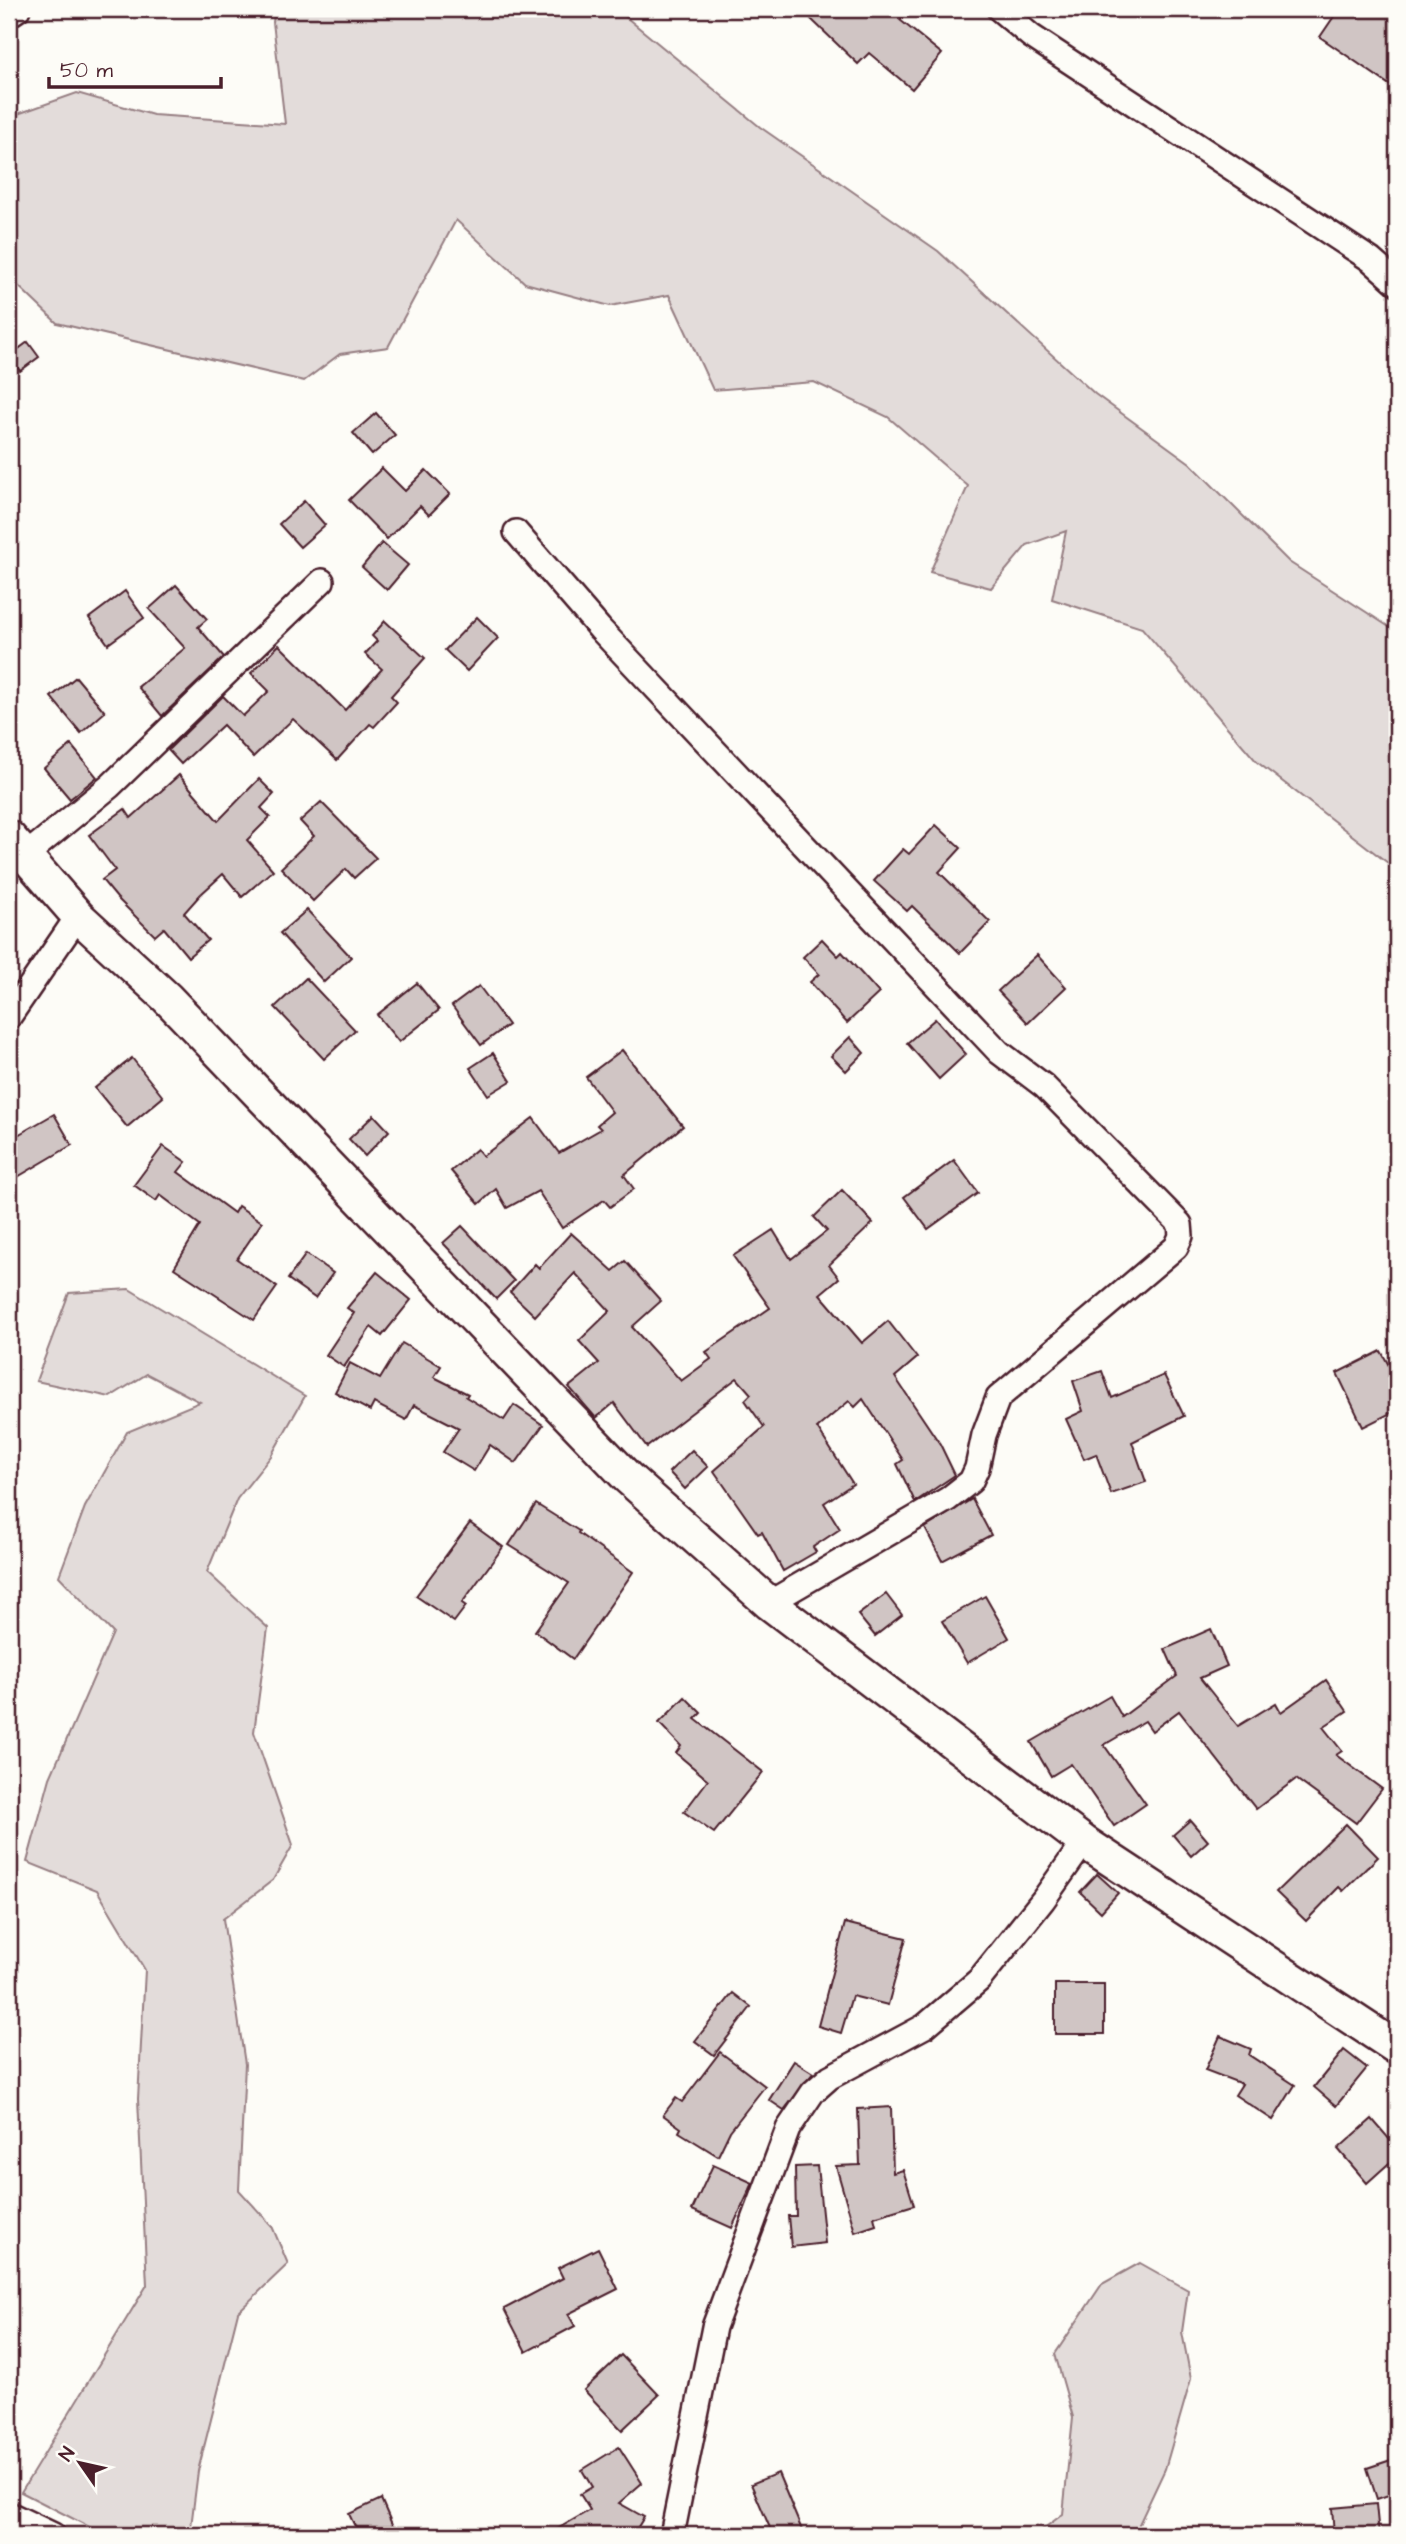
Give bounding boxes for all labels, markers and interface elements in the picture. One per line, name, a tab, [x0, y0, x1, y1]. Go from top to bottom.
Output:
scale bar	[49, 46, 220, 90]
text: 50 m	[60, 56, 114, 85]
north arrow	[46, 2428, 116, 2498]
text: N	[53, 2442, 82, 2467]

